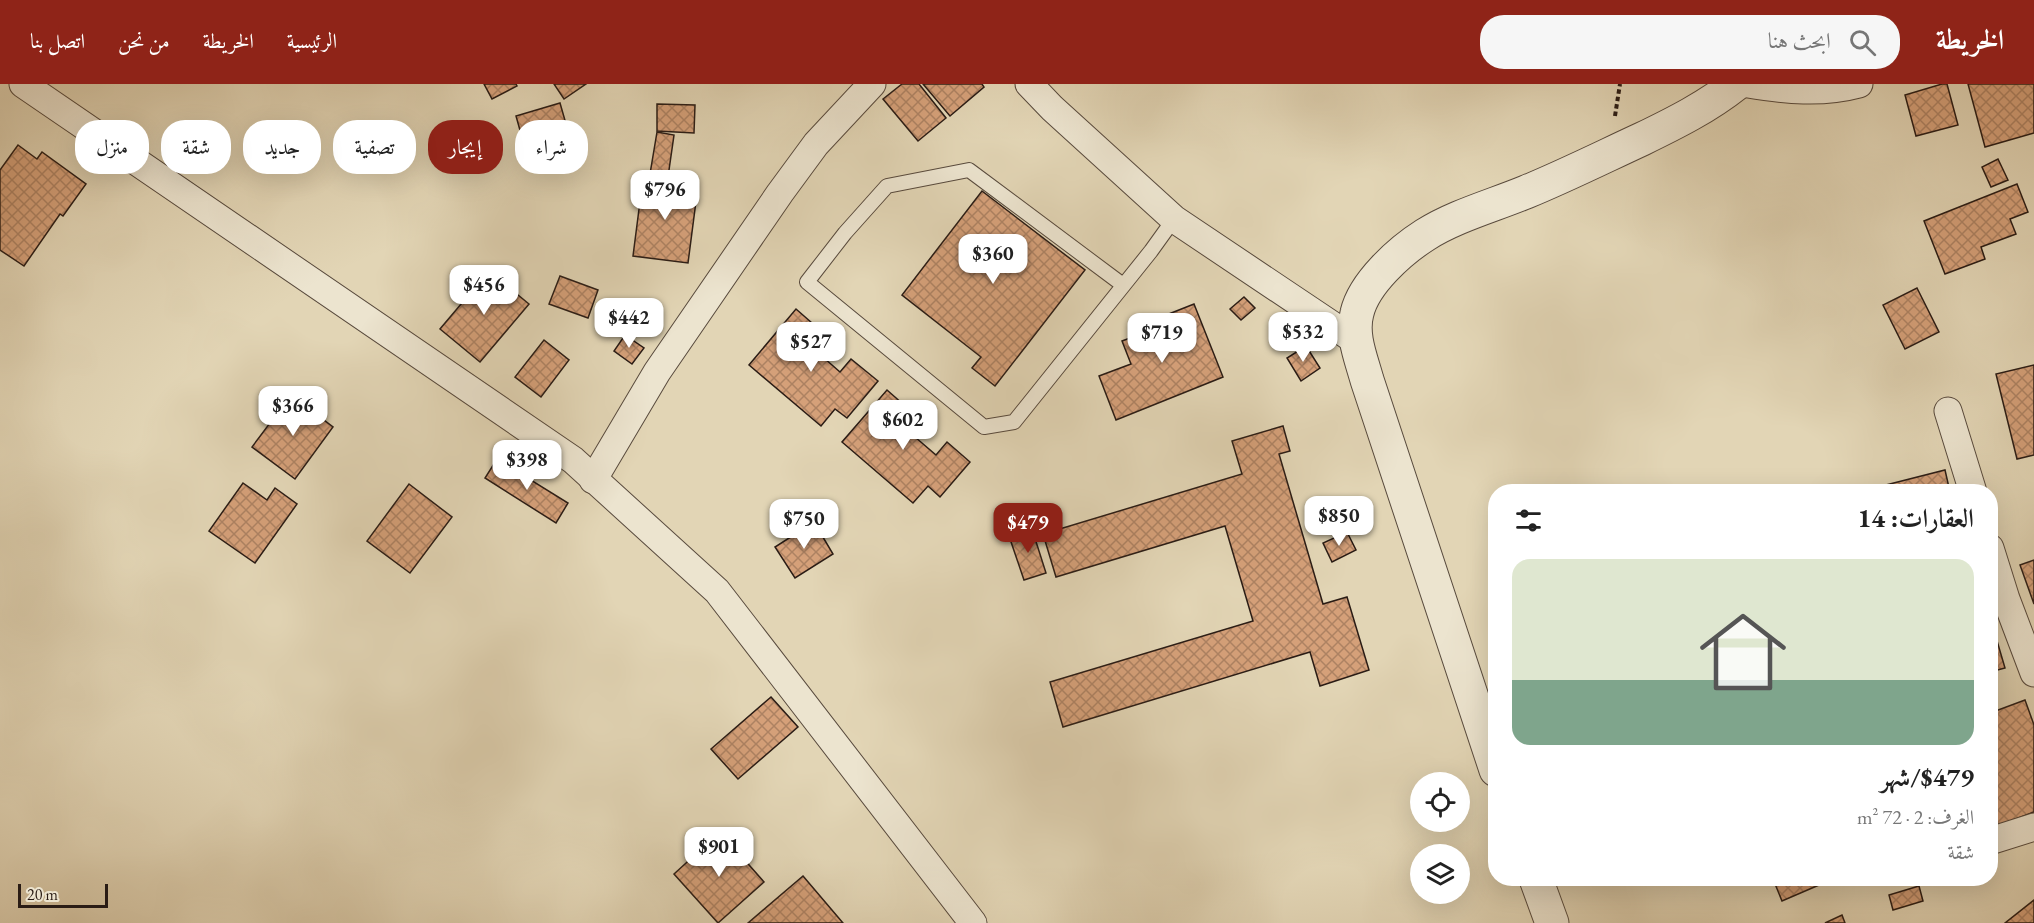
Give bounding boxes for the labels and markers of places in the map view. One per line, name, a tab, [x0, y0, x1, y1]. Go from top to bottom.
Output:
pin: $796	[629, 170, 701, 221]
pin: $360	[957, 234, 1029, 285]
pin: $456	[448, 265, 520, 316]
pin: $442	[593, 298, 665, 349]
pin: $532	[1267, 312, 1339, 363]
pin: $719	[1126, 313, 1198, 364]
pin: $527	[775, 322, 847, 373]
pin: $366	[257, 386, 329, 437]
pin: $602	[867, 400, 939, 451]
pin: $398	[491, 440, 563, 491]
pin: $850	[1303, 496, 1375, 547]
pin: $750	[768, 499, 840, 550]
pin: $479	[992, 503, 1064, 554]
pin: $901	[683, 827, 755, 878]

